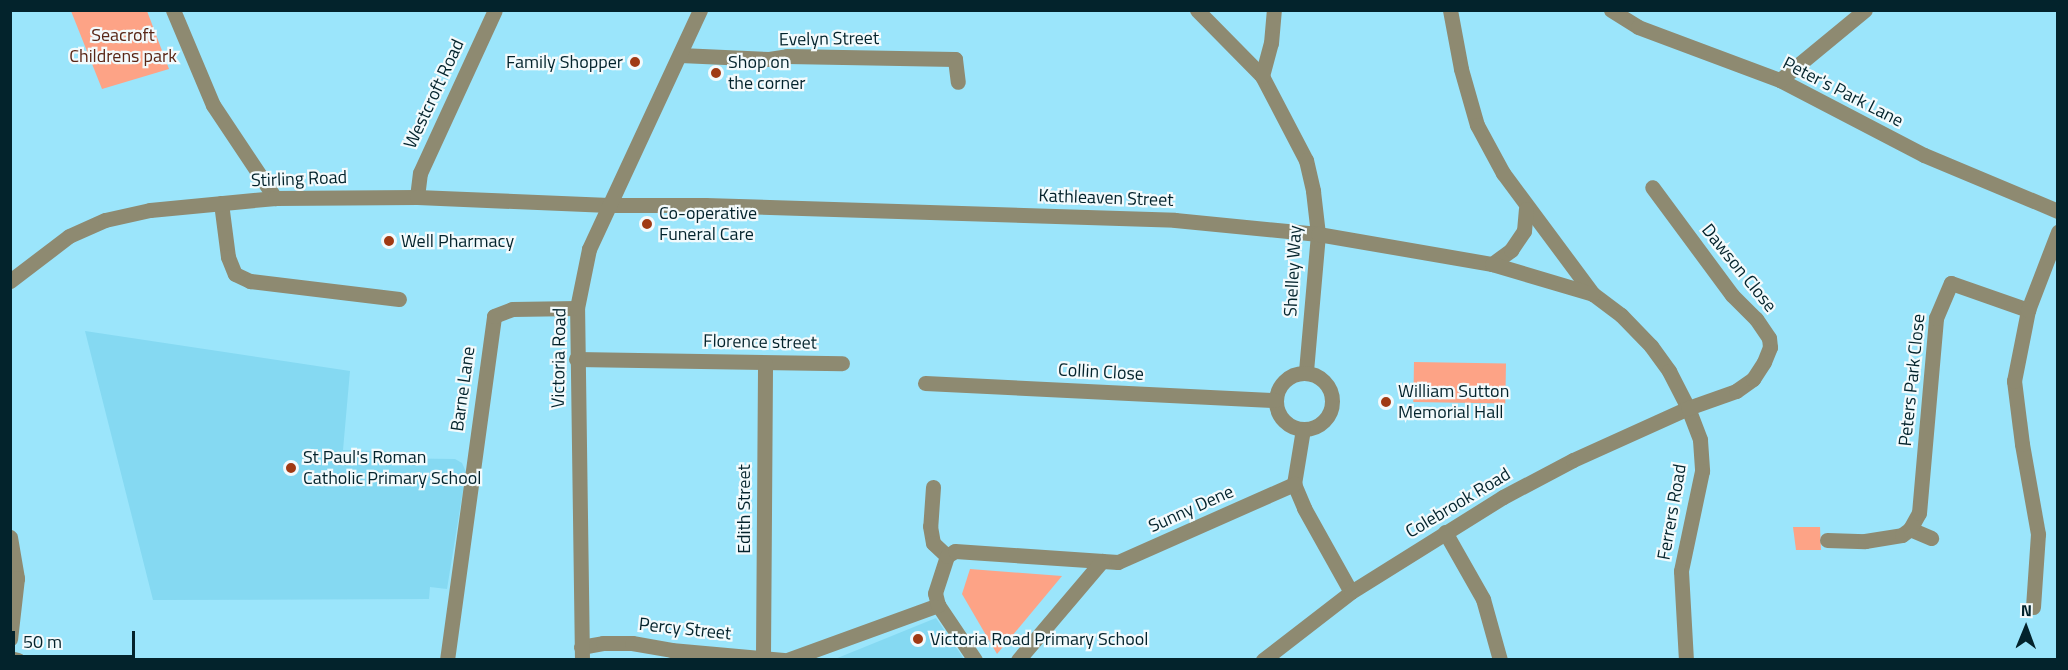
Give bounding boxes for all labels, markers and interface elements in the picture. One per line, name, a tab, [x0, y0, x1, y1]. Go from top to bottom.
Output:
park label: Seacroft Childrens park	[69, 25, 177, 68]
street label: Evelyn Street	[779, 27, 879, 51]
street label: Westcroft Road	[399, 36, 469, 152]
place label: Family Shopper	[506, 51, 623, 73]
place label: Shop on the corner	[728, 52, 805, 94]
street label: Peter's Park Lane	[1779, 52, 1907, 132]
marker: Family Shopper	[628, 55, 642, 69]
marker: Shop on the corner	[709, 66, 723, 80]
street label: Stirling Road	[251, 167, 347, 191]
street label: Kathleaven Street	[1038, 185, 1174, 211]
place label: Co-operative Funeral Care	[659, 203, 757, 246]
marker: Co-operative Funeral Care	[640, 217, 654, 231]
street label: Dawson Close	[1697, 220, 1781, 316]
street label: Shelley Way	[1280, 225, 1306, 317]
place label: Well Pharmacy	[401, 230, 514, 252]
marker: Well Pharmacy	[382, 234, 396, 248]
street label: Victoria Road	[547, 308, 571, 408]
street label: Peters Park Close	[1894, 313, 1930, 447]
street label: Florence street	[703, 330, 817, 354]
street label: Barne Lane	[446, 345, 480, 433]
street label: Collin Close	[1058, 359, 1144, 385]
place label: William Sutton Memorial Hall	[1398, 381, 1509, 424]
marker: William Sutton Memorial Hall	[1379, 395, 1393, 409]
place label: St Paul's Roman Catholic Primary School	[303, 447, 481, 490]
marker: St Paul's Roman Catholic Primary School	[284, 461, 298, 475]
street label: Ferrers Road	[1653, 462, 1691, 562]
street label: Colebrook Road	[1402, 463, 1514, 543]
street label: Edith Street	[733, 464, 755, 554]
street label: Sunny Dene	[1145, 481, 1237, 537]
north arrow	[1996, 598, 2056, 658]
text: N	[2021, 598, 2032, 622]
street label: Percy Street	[638, 613, 732, 645]
scale bar	[15, 619, 138, 657]
text: 50 m	[23, 628, 62, 655]
place label: Victoria Road Primary School	[930, 628, 1148, 650]
marker: Victoria Road Primary School	[911, 632, 925, 646]

